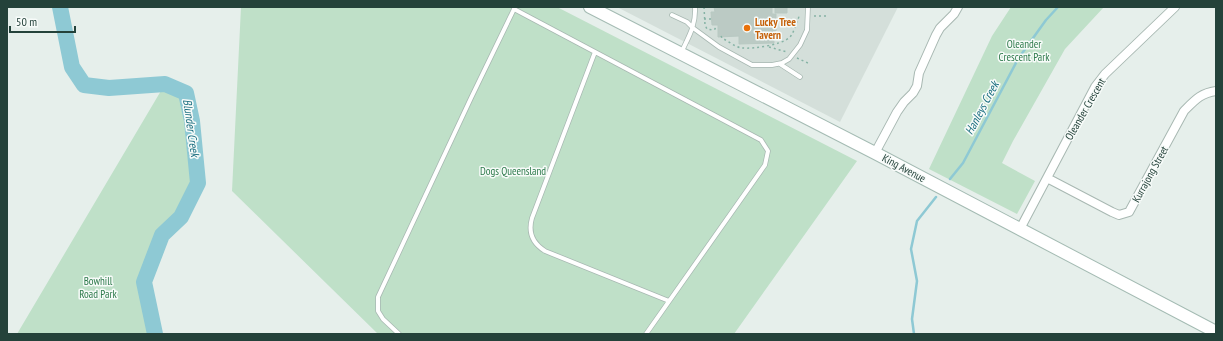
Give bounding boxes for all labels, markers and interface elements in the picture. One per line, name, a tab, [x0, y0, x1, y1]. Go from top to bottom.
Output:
scale bar	[10, 8, 75, 34]
text: 50 m	[16, 14, 37, 29]
place label: Lucky Tree Tavern	[755, 15, 796, 42]
marker: Lucky Tree Tavern	[742, 23, 752, 33]
park label: Oleander Crescent Park	[999, 37, 1050, 64]
street label: Oleander Crescent	[1062, 75, 1108, 143]
water label: Hanleys Creek	[961, 77, 1002, 137]
water label: Blunder Creek	[180, 98, 203, 159]
street label: Kurrajong Street	[1129, 143, 1171, 205]
street label: King Avenue	[880, 151, 929, 185]
park label: Dogs Queensland	[480, 164, 546, 178]
park label: Bowhill Road Park	[79, 274, 117, 301]

